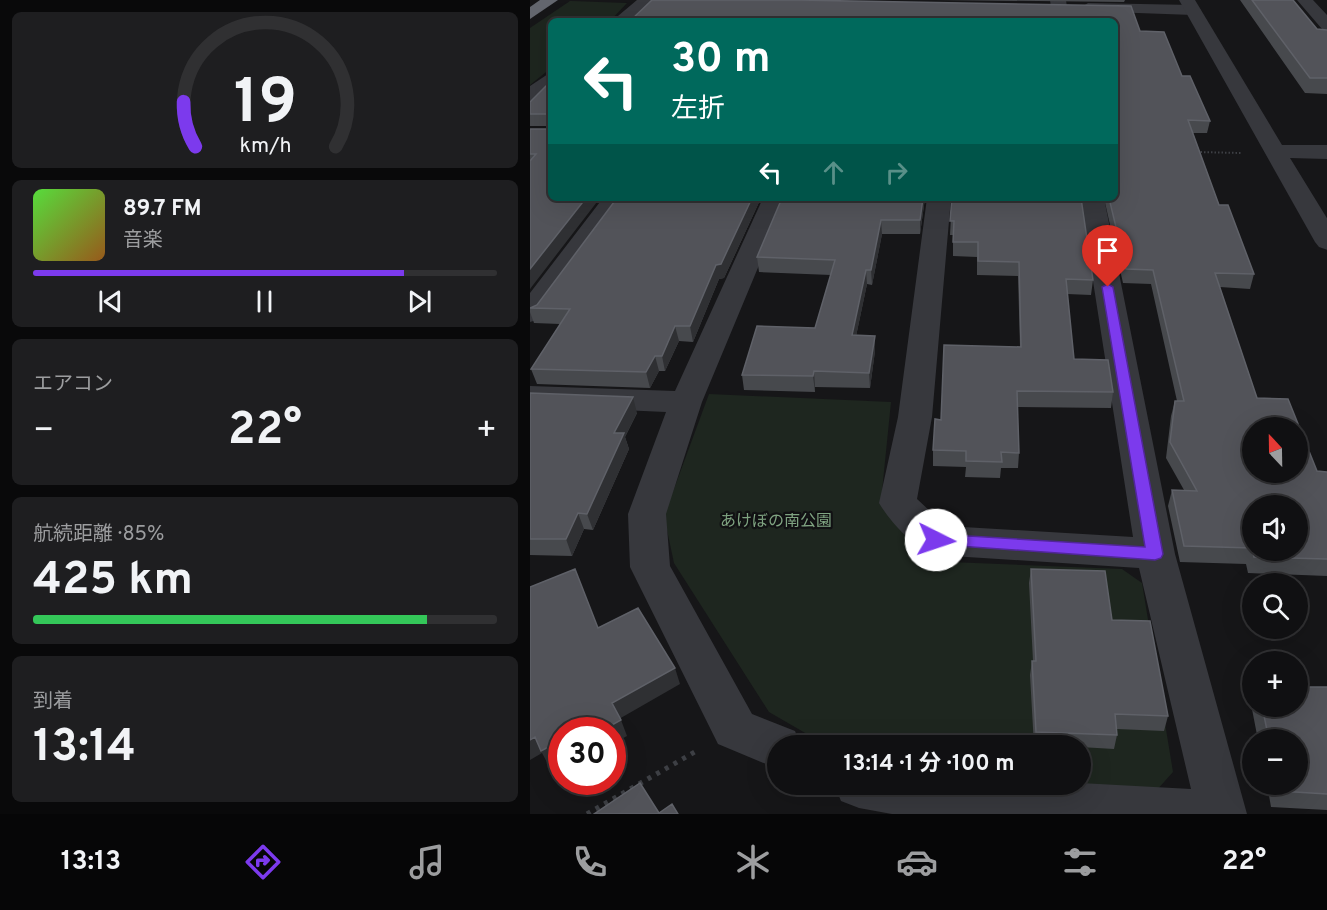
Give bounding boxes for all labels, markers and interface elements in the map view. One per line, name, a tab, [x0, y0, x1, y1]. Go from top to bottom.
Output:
text: 30 m	[671, 34, 770, 87]
icon: left	[572, 42, 650, 120]
text: 19	[233, 66, 297, 145]
text: 左折	[671, 93, 725, 127]
text: km/h	[239, 133, 291, 160]
icon: left	[754, 156, 787, 189]
icon: ahead	[817, 156, 850, 189]
icon: right	[880, 156, 913, 189]
text: 89.7 FM	[123, 196, 202, 223]
pin	[1082, 225, 1133, 287]
text: 音楽	[123, 228, 163, 254]
icon: arrive	[1091, 234, 1124, 267]
icon: previous	[94, 285, 127, 318]
icon: pause	[248, 285, 281, 318]
icon: next	[403, 285, 436, 318]
text: エアコン	[33, 372, 113, 398]
text: 22°	[228, 403, 302, 460]
text: −	[33, 411, 54, 453]
text: +	[476, 411, 497, 453]
north arrow	[1242, 417, 1308, 483]
map controls	[1242, 417, 1308, 795]
button: sound	[1242, 495, 1308, 561]
position arrow	[904, 508, 968, 572]
park label: あけぼの南公園	[720, 512, 832, 532]
text: 航続距離 · 85%	[33, 522, 164, 548]
text: 425 km	[33, 553, 193, 610]
button: search	[1242, 573, 1308, 639]
button: +	[1242, 651, 1308, 717]
text: 到着	[33, 689, 73, 715]
speed limit sign: 30	[548, 717, 626, 795]
text: 13:14	[33, 720, 136, 777]
button: −	[1242, 729, 1308, 795]
text: 13:14 · 1 分 · 100 m	[843, 751, 1015, 778]
icon: directions	[242, 841, 284, 883]
icon: music	[406, 841, 448, 883]
icon: phone	[569, 841, 611, 883]
icon: climate	[732, 841, 774, 883]
icon: car	[896, 841, 938, 883]
icon: filters	[1059, 841, 1101, 883]
text: 13:13	[61, 845, 121, 879]
text: 22°	[1222, 845, 1266, 879]

